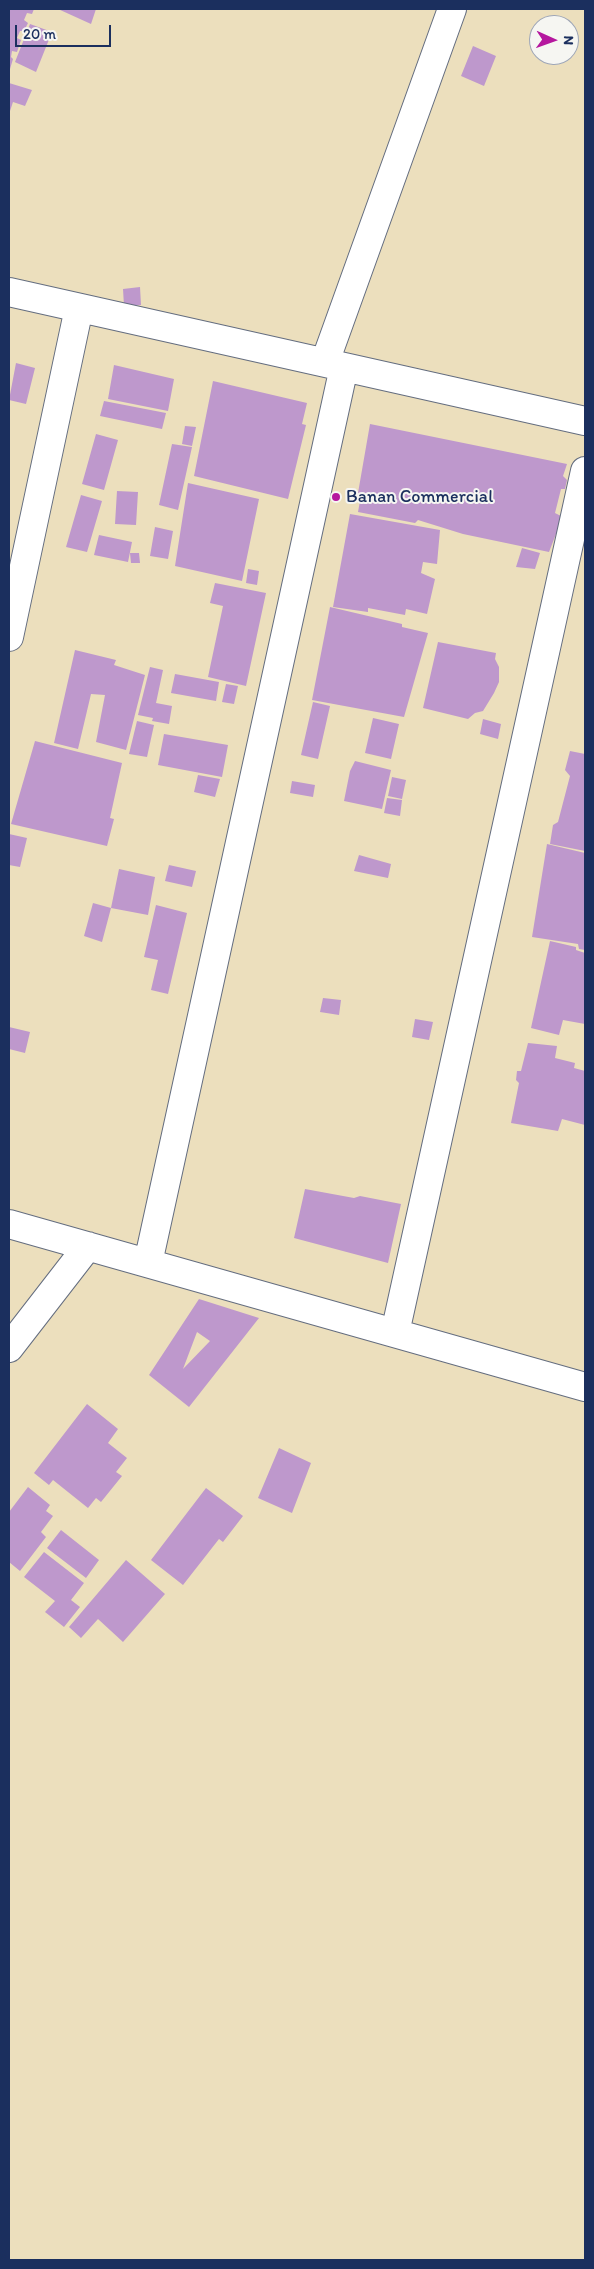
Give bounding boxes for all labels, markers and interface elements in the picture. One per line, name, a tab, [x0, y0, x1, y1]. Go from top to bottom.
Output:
scale bar	[18, 15, 114, 47]
north arrow	[529, 15, 579, 65]
text: 20 m	[23, 25, 56, 43]
text: N	[560, 35, 577, 46]
place label: Banan Commercial	[346, 486, 493, 508]
marker: Banan Commercial	[330, 491, 342, 503]

